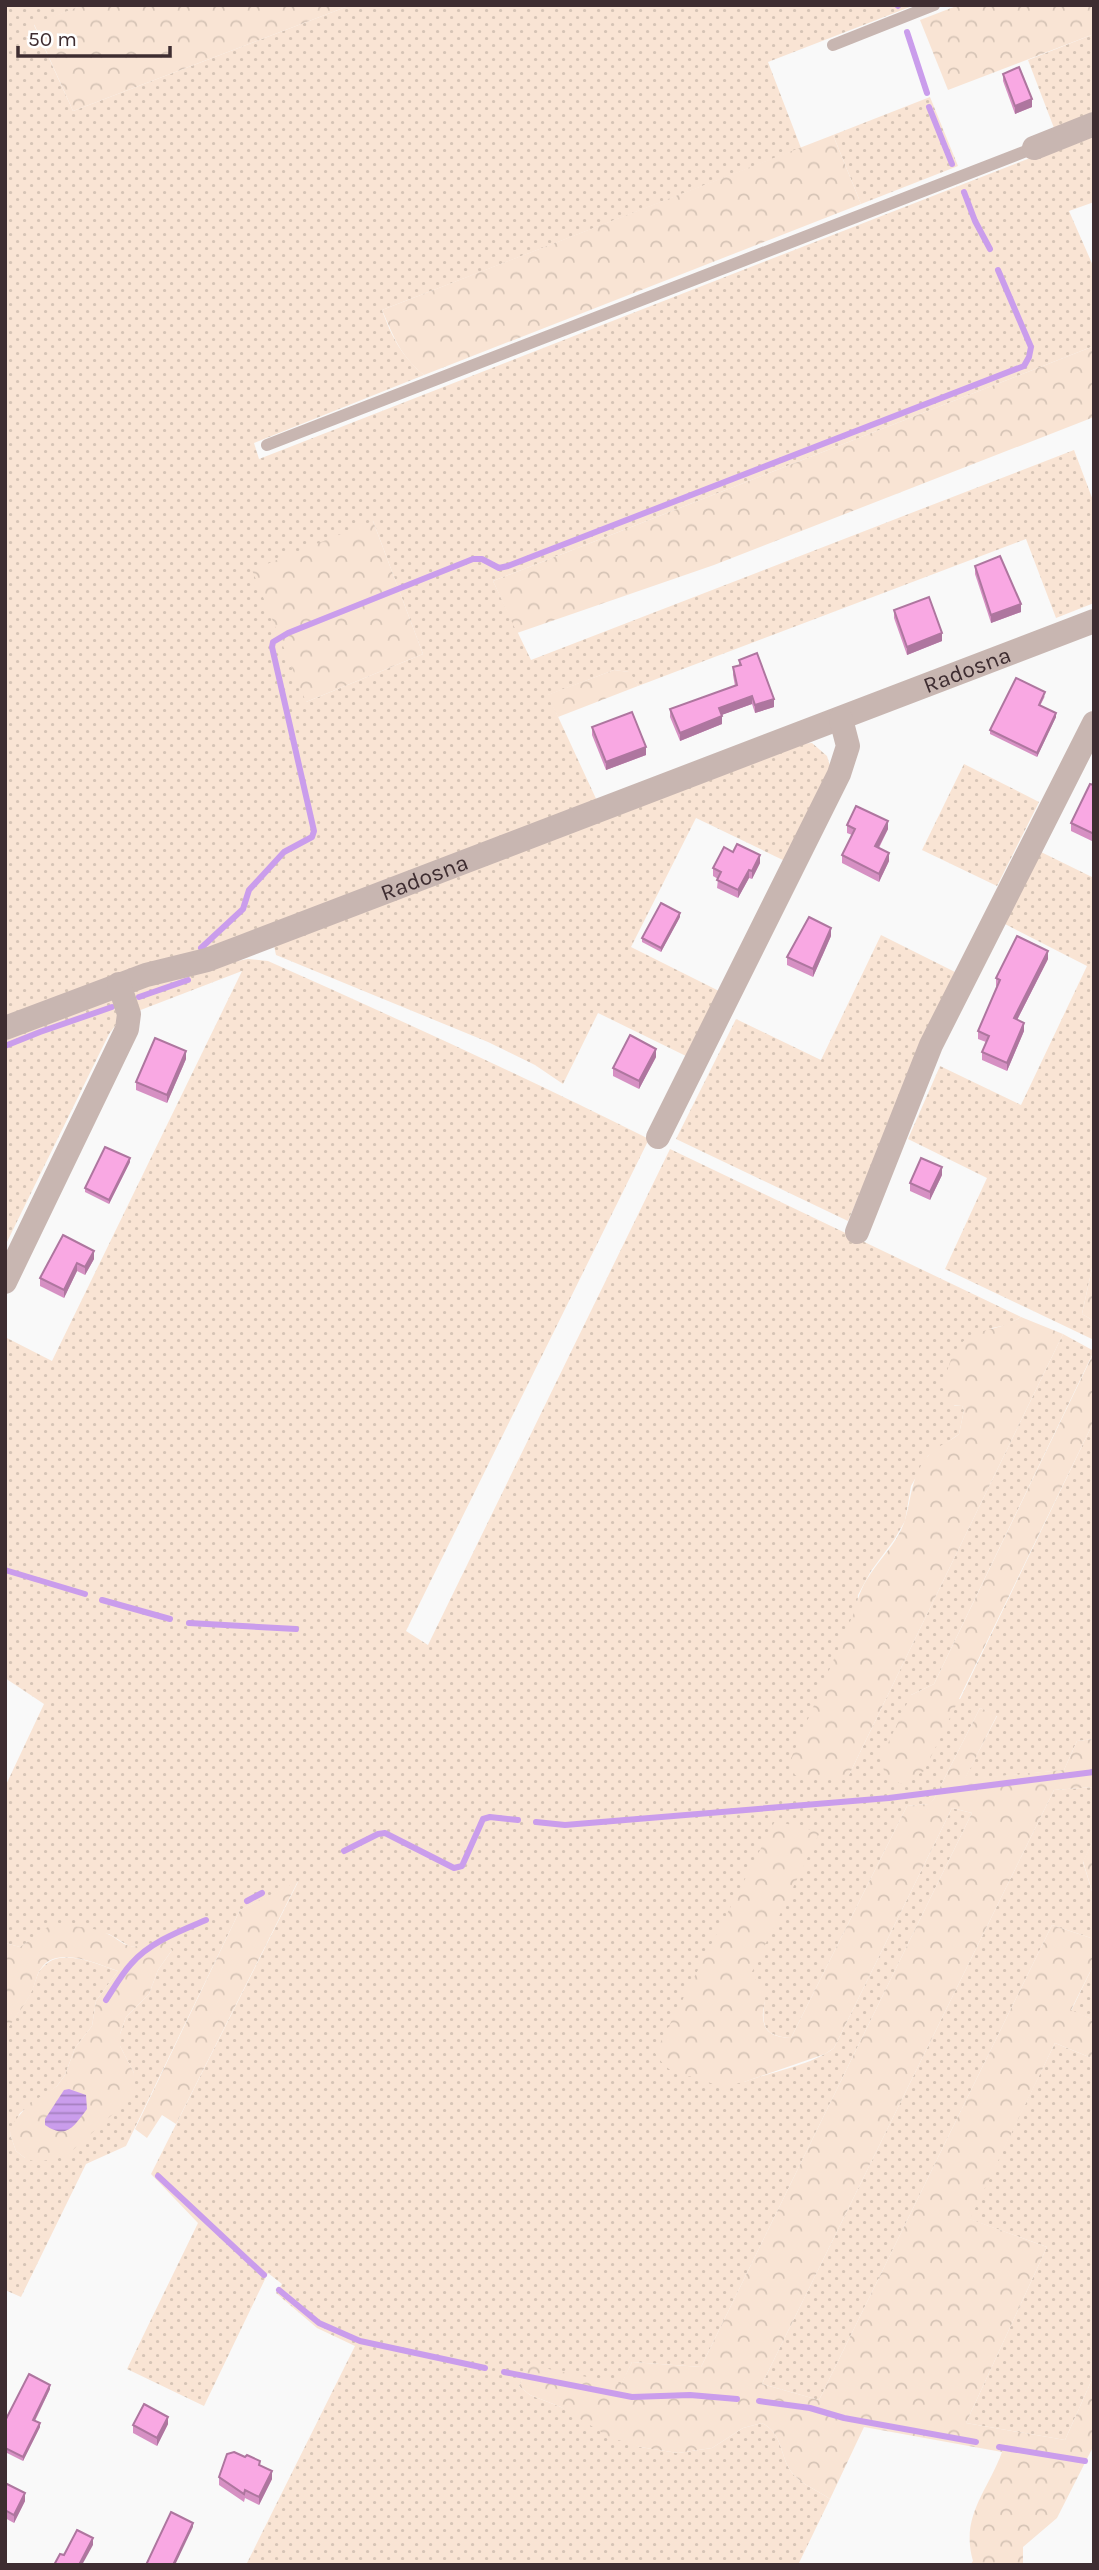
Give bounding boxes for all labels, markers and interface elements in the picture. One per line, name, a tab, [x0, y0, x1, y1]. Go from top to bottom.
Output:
scale bar	[18, 14, 170, 58]
text: 50 m	[28, 27, 77, 51]
street label: Radosna	[919, 641, 1015, 699]
street label: Radosna	[377, 848, 472, 906]

